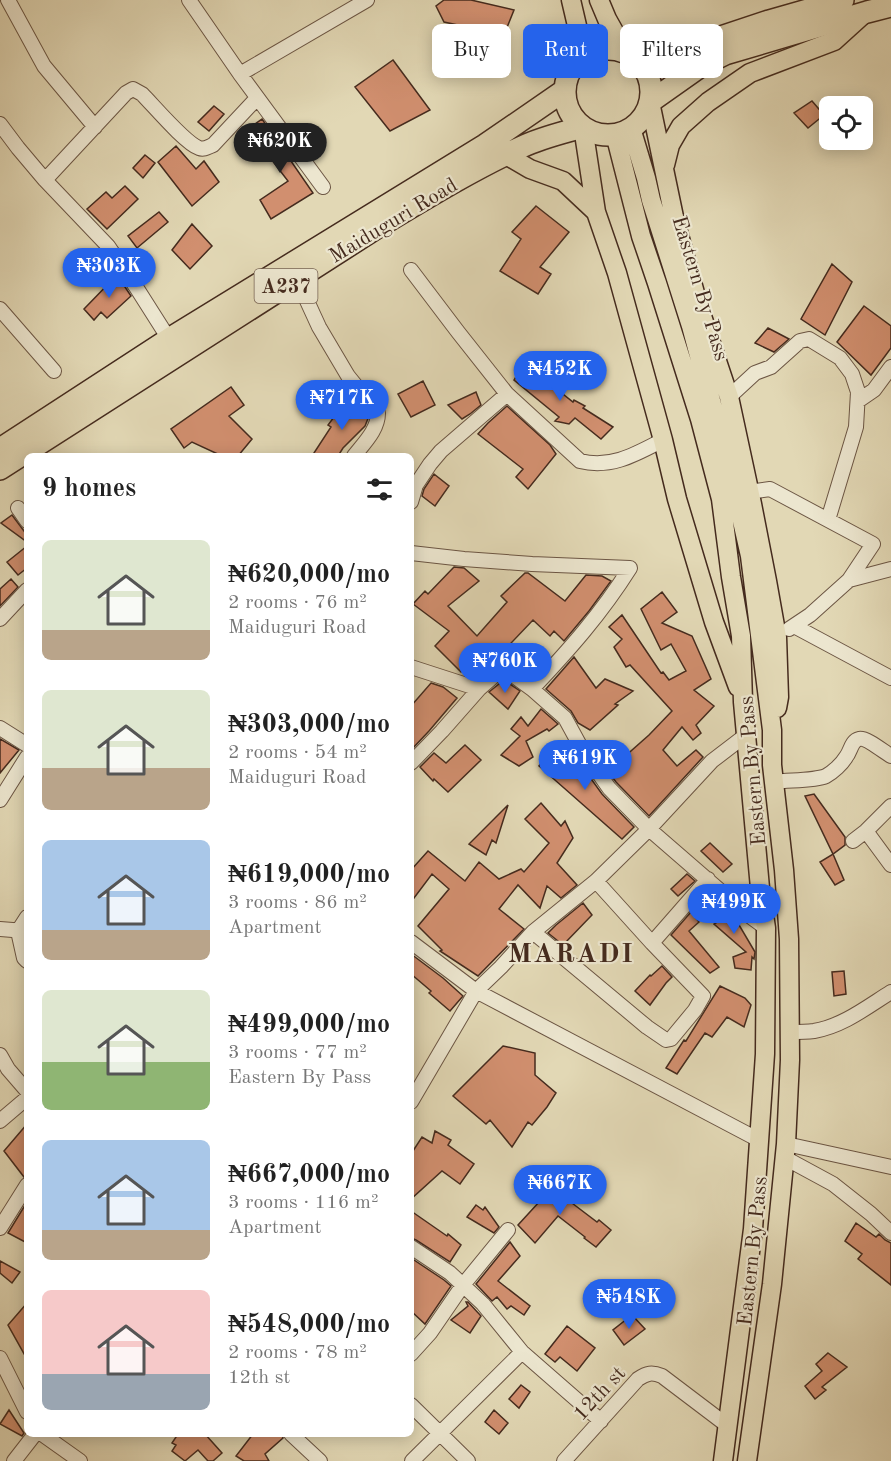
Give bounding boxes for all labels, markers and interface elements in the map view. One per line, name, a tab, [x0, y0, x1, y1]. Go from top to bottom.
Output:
chip: Buy	[432, 24, 511, 78]
chip: Rent	[523, 24, 608, 78]
chip: Filters	[620, 24, 723, 78]
map controls	[819, 96, 873, 150]
button: locate	[819, 96, 873, 150]
pin: ₦620K	[238, 123, 322, 174]
text: ₦620K	[248, 132, 312, 152]
street label: Maiduguri Road	[326, 175, 461, 268]
street label: Eastern By Pass	[668, 214, 732, 363]
pin: ₦303K	[67, 248, 151, 299]
text: ₦303K	[77, 257, 141, 277]
road number: A237	[254, 269, 318, 303]
pin: ₦452K	[518, 351, 602, 402]
text: ₦452K	[528, 360, 592, 380]
pin: ₦717K	[300, 380, 384, 431]
text: ₦717K	[310, 389, 374, 409]
icon: filters	[363, 473, 396, 506]
text: 9 homes	[42, 476, 136, 502]
text: ₦620,000/mo	[228, 562, 390, 588]
icon: home	[90, 564, 162, 636]
text: 2 rooms · 76 m²	[228, 593, 367, 613]
text: Maiduguri Road	[228, 618, 366, 638]
pin: ₦760K	[463, 643, 547, 694]
text: ₦760K	[473, 652, 537, 672]
street label: Eastern By Pass	[736, 695, 771, 847]
text: ₦303,000/mo	[228, 712, 390, 738]
icon: home	[90, 714, 162, 786]
pin: ₦619K	[543, 740, 627, 791]
text: 2 rooms · 54 m²	[228, 743, 367, 763]
text: ₦619K	[553, 749, 617, 769]
text: Maiduguri Road	[228, 768, 366, 788]
text: ₦619,000/mo	[228, 862, 390, 888]
icon: home	[90, 864, 162, 936]
pin: ₦499K	[692, 884, 776, 935]
text: 3 rooms · 86 m²	[228, 893, 367, 913]
text: ₦499K	[702, 893, 766, 913]
text: Apartment	[228, 918, 322, 938]
district label: MARADI	[508, 941, 634, 968]
text: ₦499,000/mo	[228, 1012, 390, 1038]
icon: home	[90, 1014, 162, 1086]
text: 3 rooms · 77 m²	[228, 1043, 367, 1063]
text: Eastern By Pass	[228, 1068, 371, 1088]
text: ₦667,000/mo	[228, 1162, 390, 1188]
icon: home	[90, 1164, 162, 1236]
pin: ₦667K	[518, 1165, 602, 1216]
text: ₦667K	[528, 1174, 592, 1194]
street label: Eastern By Pass	[735, 1175, 772, 1327]
text: 3 rooms · 116 m²	[228, 1193, 378, 1213]
text: Apartment	[228, 1218, 322, 1238]
pin: ₦548K	[587, 1279, 671, 1330]
text: ₦548K	[597, 1288, 661, 1308]
text: ₦548,000/mo	[228, 1312, 390, 1338]
icon: home	[90, 1314, 162, 1386]
text: 2 rooms · 78 m²	[228, 1343, 367, 1363]
street label: 12th st	[570, 1363, 630, 1425]
text: 12th st	[228, 1368, 290, 1388]

